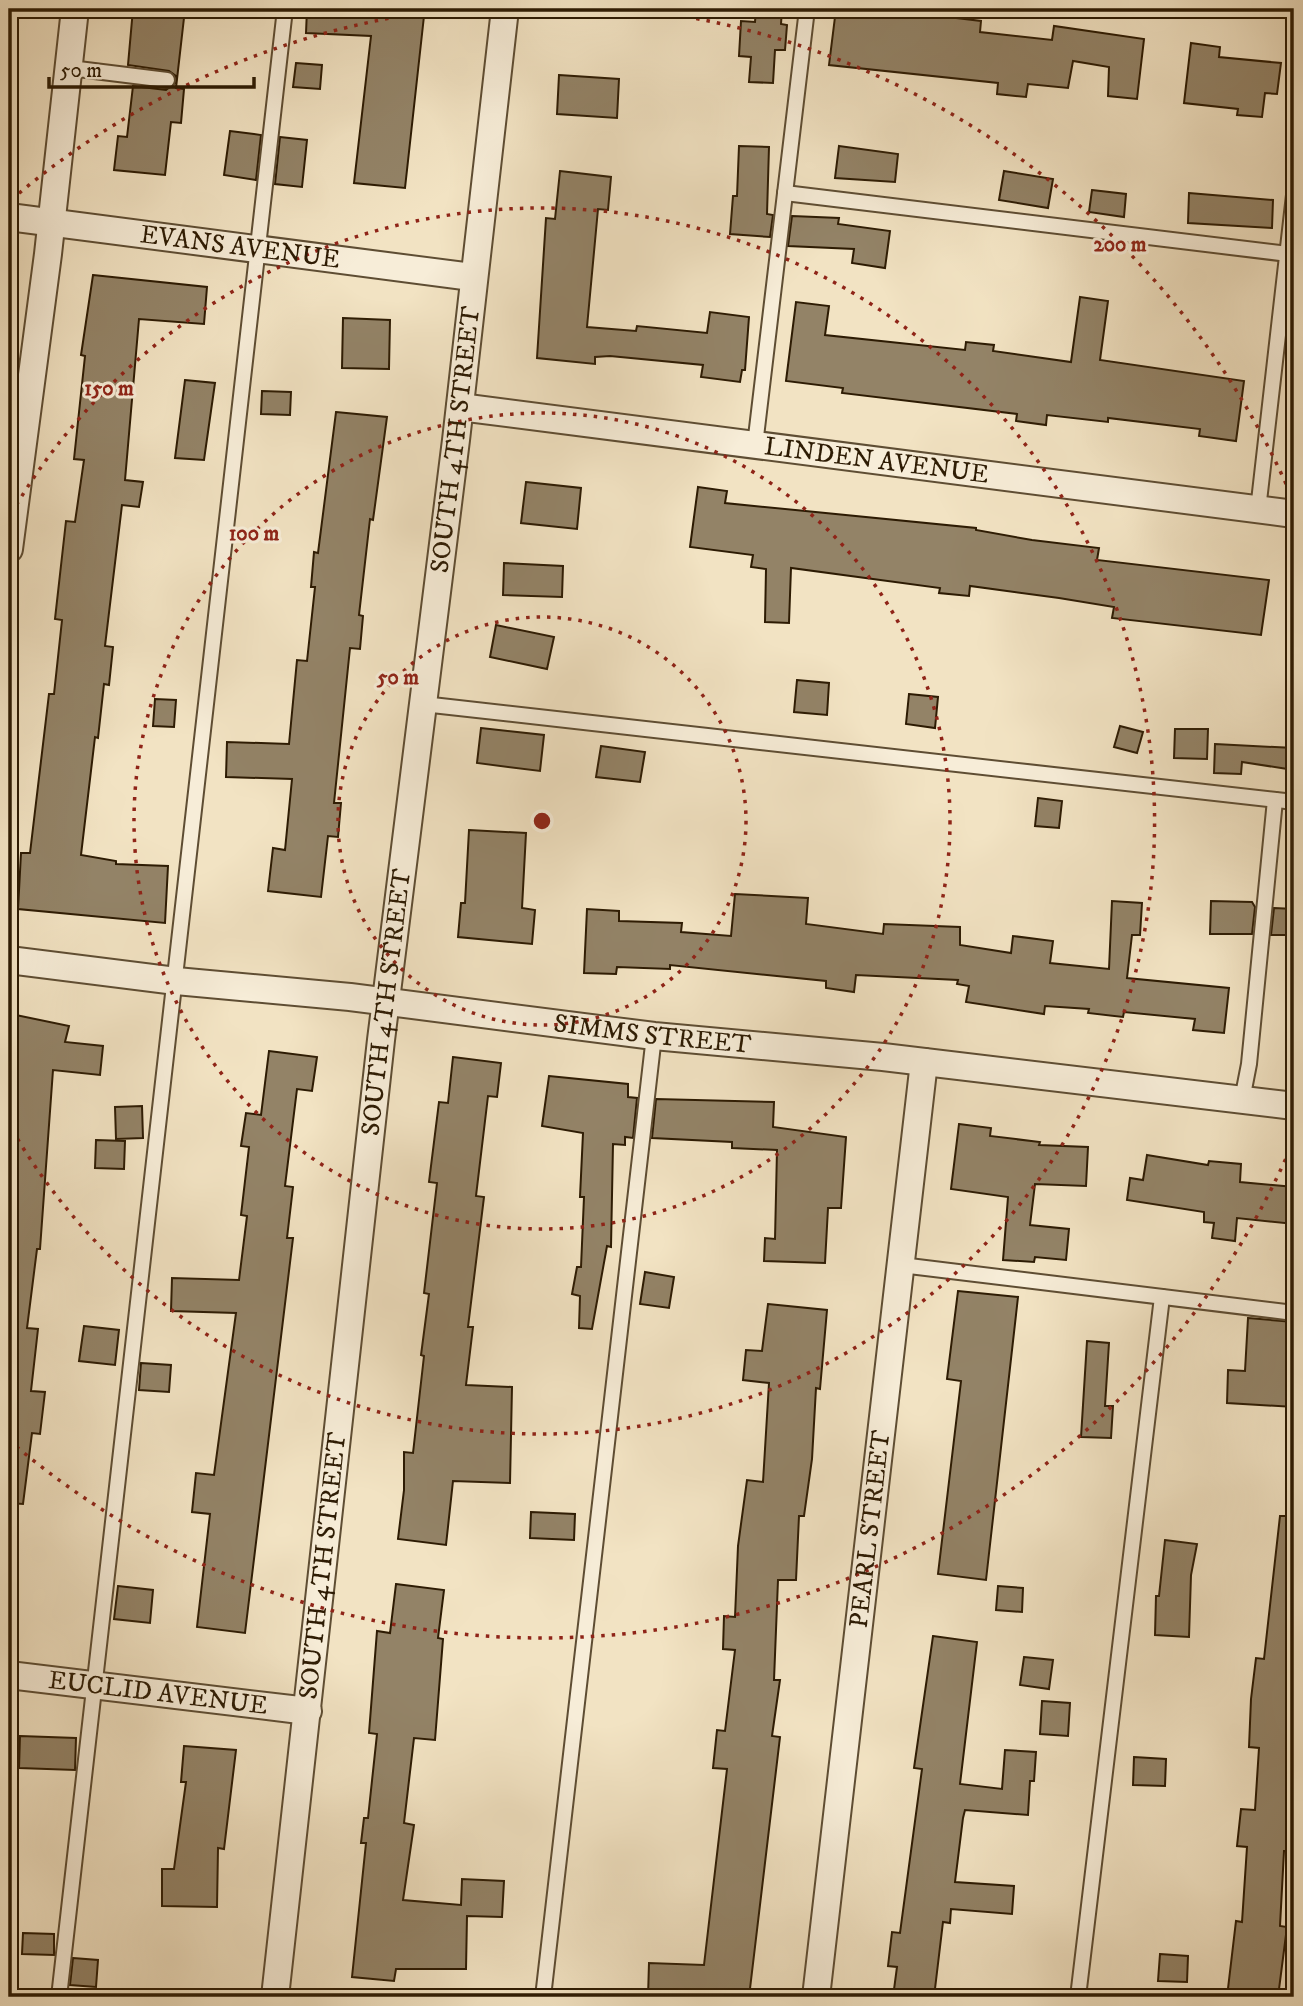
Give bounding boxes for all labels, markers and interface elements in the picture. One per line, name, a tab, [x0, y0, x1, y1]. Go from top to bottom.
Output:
scale bar	[49, 46, 254, 90]
text: 50 m	[60, 58, 102, 84]
street label: EVANS AVENUE	[138, 218, 342, 276]
text: 200 m	[1093, 232, 1147, 258]
street label: SOUTH 4TH STREET	[423, 304, 488, 575]
text: 150 m	[84, 376, 134, 402]
street label: LINDEN AVENUE	[763, 430, 991, 491]
text: 100 m	[229, 521, 279, 547]
text: 50 m	[376, 665, 419, 691]
centre of rings	[530, 809, 554, 833]
street label: SOUTH 4TH STREET	[354, 867, 419, 1137]
street label: SIMMS STREET	[552, 1007, 753, 1061]
street label: PEARL STREET	[842, 1428, 898, 1630]
street label: SOUTH 4TH STREET	[292, 1430, 354, 1701]
street label: EUCLID AVENUE	[46, 1663, 269, 1722]

